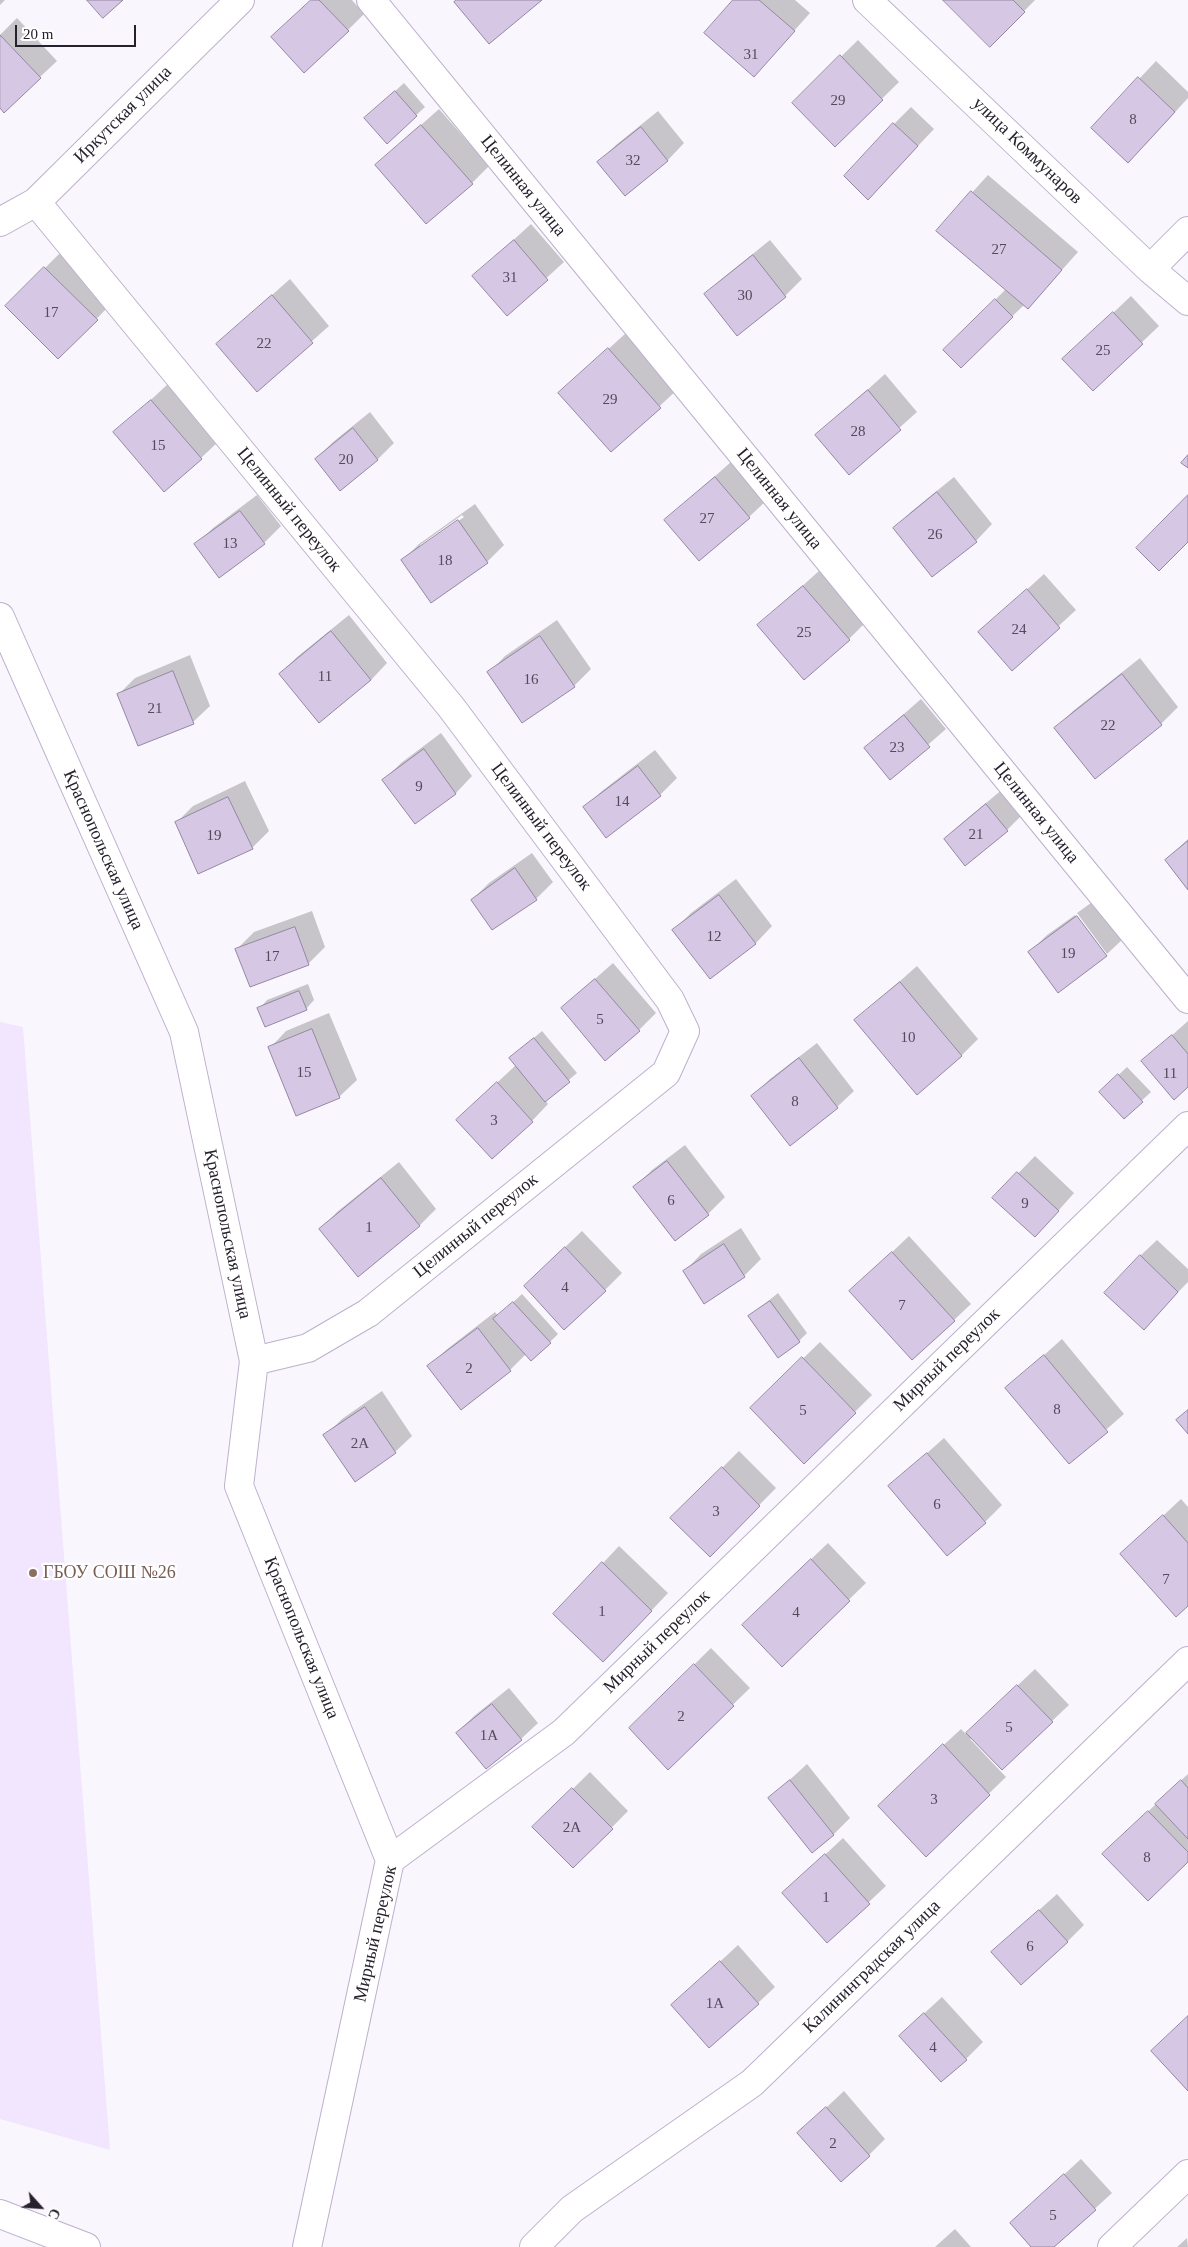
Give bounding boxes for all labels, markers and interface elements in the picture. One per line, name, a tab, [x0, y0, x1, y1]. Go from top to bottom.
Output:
scale bar	[18, 15, 139, 47]
text: 20 m	[23, 26, 53, 42]
house number: 31	[744, 46, 758, 64]
street label: Иркутская улица	[70, 62, 176, 168]
house number: 29	[830, 92, 846, 110]
street label: улица Коммунаров	[967, 93, 1087, 209]
house number: 8	[1129, 111, 1137, 129]
street label: Целинная улица	[476, 131, 570, 241]
house number: 32	[626, 152, 640, 170]
house number: 27	[992, 241, 1006, 259]
house number: 31	[502, 269, 518, 287]
house number: 30	[738, 287, 752, 305]
house number: 17	[44, 304, 58, 322]
house number: 22	[256, 335, 272, 353]
house number: 25	[1096, 342, 1110, 360]
house number: 29	[602, 391, 618, 409]
house number: 28	[850, 423, 866, 441]
house number: 15	[150, 437, 166, 455]
street label: Целинный переулок	[232, 443, 346, 577]
street label: Целинная улица	[732, 444, 826, 554]
house number: 20	[338, 451, 354, 469]
house number: 27	[700, 510, 714, 528]
house number: 26	[928, 526, 942, 544]
house number: 13	[222, 535, 238, 553]
house number: 18	[438, 552, 452, 570]
house number: 24	[1012, 621, 1026, 639]
house number: 25	[796, 624, 812, 642]
house number: 11	[318, 668, 332, 686]
house number: 16	[524, 671, 538, 689]
house number: 21	[148, 700, 162, 718]
house number: 22	[1100, 717, 1116, 735]
house number: 23	[890, 739, 904, 757]
street label: Целинная улица	[989, 758, 1083, 868]
street label: Целинный переулок	[486, 759, 596, 895]
street label: Краснопольская улица	[58, 767, 148, 933]
house number: 9	[415, 778, 423, 796]
house number: 14	[614, 793, 630, 811]
house number: 21	[968, 826, 984, 844]
house number: 19	[206, 827, 222, 845]
house number: 12	[706, 928, 722, 946]
house number: 19	[1060, 945, 1076, 963]
house number: 17	[264, 948, 280, 966]
house number: 5	[596, 1011, 604, 1029]
house number: 10	[900, 1029, 916, 1047]
house number: 15	[296, 1064, 312, 1082]
house number: 11	[1163, 1065, 1177, 1083]
house number: 8	[791, 1093, 799, 1111]
house number: 3	[490, 1112, 498, 1130]
street label: Краснопольская улица	[198, 1147, 256, 1321]
street label: Целинный переулок	[409, 1169, 543, 1283]
house number: 6	[667, 1192, 675, 1210]
house number: 9	[1021, 1195, 1029, 1213]
house number: 1	[365, 1219, 373, 1237]
house number: 4	[561, 1279, 569, 1297]
house number: 7	[898, 1297, 906, 1315]
street label: Мирный переулок	[889, 1304, 1005, 1416]
house number: 2	[465, 1360, 473, 1378]
house number: 8	[1053, 1401, 1061, 1419]
house number: 5	[799, 1402, 807, 1420]
house number: 2А	[351, 1435, 369, 1453]
house number: 6	[933, 1496, 941, 1514]
house number: 3	[712, 1503, 720, 1521]
street label: Краснопольская улица	[259, 1554, 343, 1722]
place label: ГБОУ СОШ №26	[43, 1562, 176, 1584]
marker: ГБОУ СОШ №26	[27, 1567, 39, 1579]
house number: 7	[1162, 1571, 1170, 1589]
street label: Мирный переулок	[599, 1586, 715, 1698]
house number: 1	[598, 1603, 606, 1621]
house number: 4	[792, 1604, 800, 1622]
house number: 2	[677, 1708, 685, 1726]
house number: 5	[1005, 1719, 1013, 1737]
house number: 1А	[480, 1727, 498, 1745]
house number: 3	[930, 1791, 938, 1809]
house number: 2А	[563, 1819, 581, 1837]
house number: 8	[1143, 1849, 1151, 1867]
street label: Мирный переулок	[350, 1864, 402, 2004]
house number: 1	[822, 1889, 830, 1907]
street label: Калининградская улица	[799, 1896, 945, 2038]
house number: 6	[1026, 1938, 1034, 1956]
house number: 1А	[706, 1995, 724, 2013]
house number: 4	[929, 2039, 937, 2057]
house number: 2	[829, 2135, 837, 2153]
north arrow	[15, 2182, 65, 2232]
text: С	[45, 2206, 63, 2222]
house number: 5	[1049, 2207, 1057, 2225]

